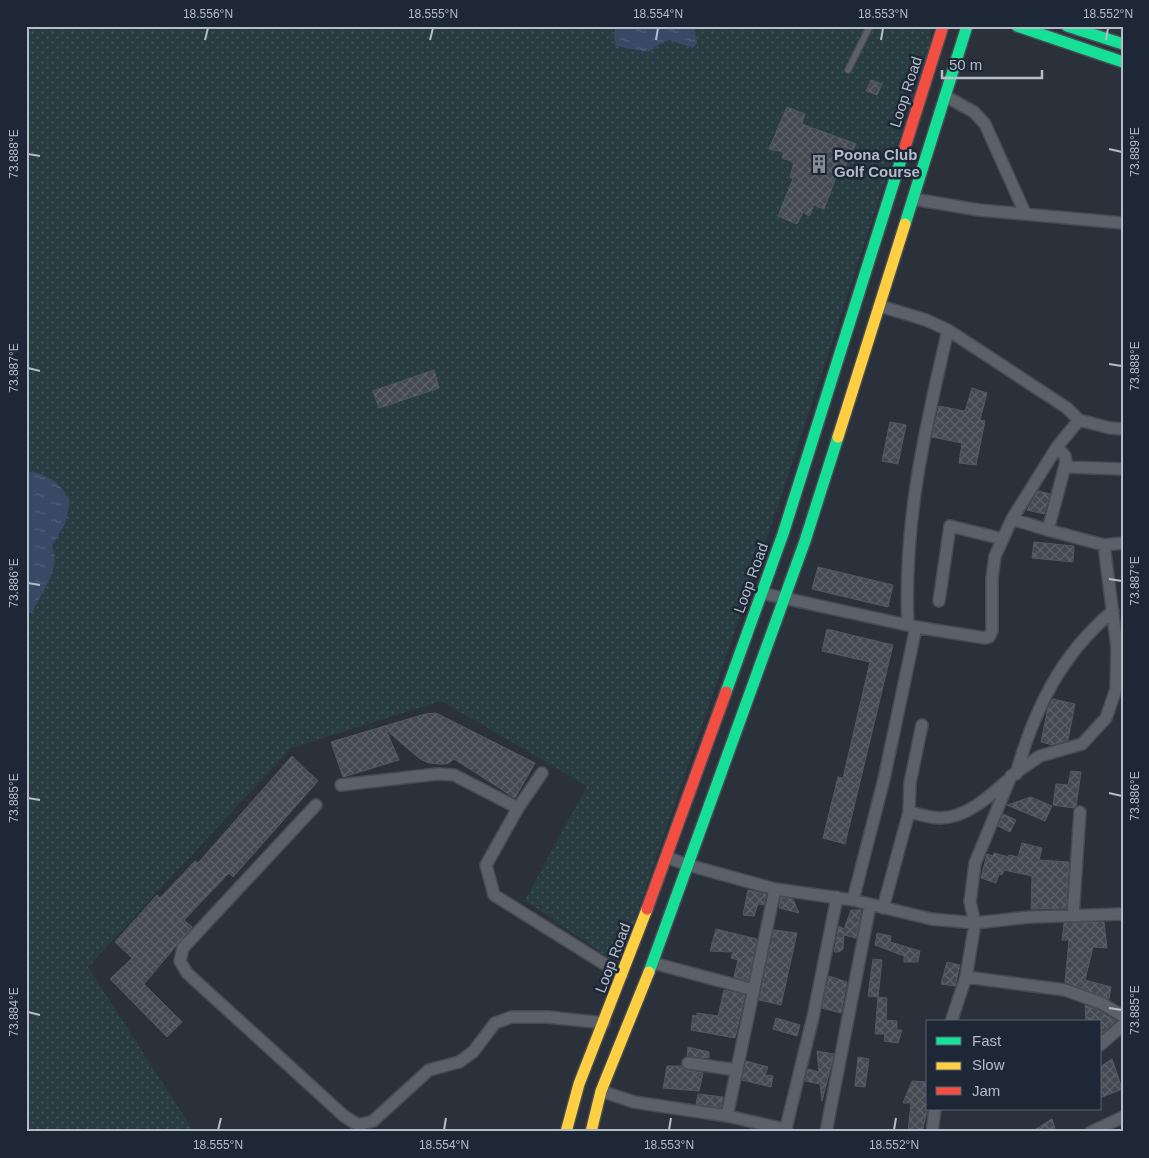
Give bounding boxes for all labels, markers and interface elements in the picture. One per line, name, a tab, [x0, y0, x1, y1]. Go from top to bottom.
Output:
text: 18.556°N	[183, 7, 233, 21]
text: 18.555°N	[408, 7, 458, 21]
text: 18.554°N	[633, 7, 683, 21]
text: 18.553°N	[858, 7, 908, 21]
text: 18.552°N	[1083, 7, 1133, 21]
scale bar	[942, 48, 1042, 80]
street label: Loop Road	[886, 54, 925, 129]
text: 50 m	[949, 56, 982, 73]
text: 73.889°E	[1128, 127, 1142, 177]
text: 73.888°E	[7, 129, 21, 179]
place label: Poona Club Golf Course	[834, 146, 920, 180]
building icon: Poona Club Golf Course	[808, 153, 830, 175]
text: 73.888°E	[1128, 341, 1142, 391]
text: 73.887°E	[7, 343, 21, 393]
street label: Loop Road	[730, 540, 771, 615]
text: 73.887°E	[1128, 556, 1142, 606]
text: 73.886°E	[7, 558, 21, 608]
text: 73.886°E	[1128, 771, 1142, 821]
text: 73.885°E	[7, 773, 21, 823]
street label: Loop Road	[591, 921, 634, 995]
text: 73.885°E	[1128, 985, 1142, 1035]
text: 73.884°E	[7, 987, 21, 1037]
legend	[926, 1020, 1102, 1110]
text: Fast	[972, 1032, 1002, 1049]
text: Slow	[972, 1056, 1005, 1073]
text: Jam	[972, 1082, 1000, 1099]
text: 18.555°N	[193, 1138, 243, 1152]
text: 18.554°N	[419, 1138, 469, 1152]
text: 18.553°N	[644, 1138, 694, 1152]
text: 18.552°N	[869, 1138, 919, 1152]

